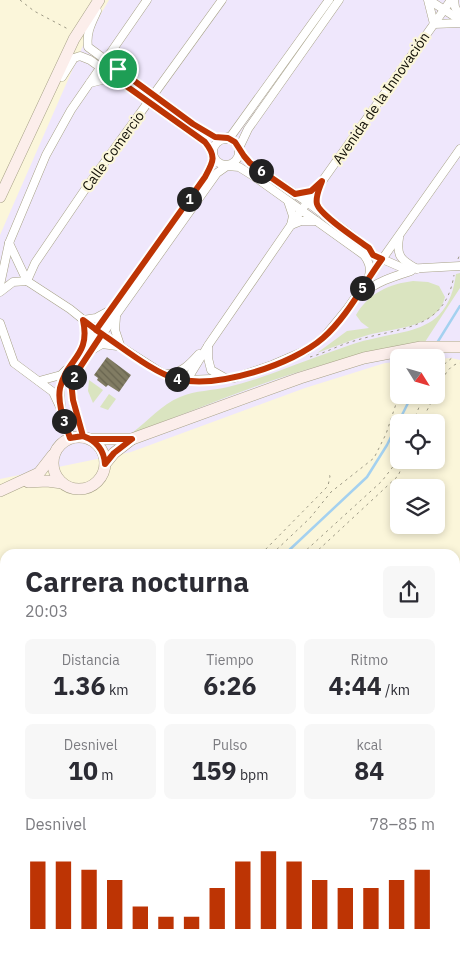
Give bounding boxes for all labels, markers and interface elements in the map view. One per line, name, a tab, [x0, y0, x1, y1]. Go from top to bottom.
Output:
street label: Avenida de la Innovación	[329, 29, 433, 167]
pin	[97, 48, 139, 90]
icon: arrive	[104, 55, 132, 83]
street label: Calle Comercio	[78, 107, 148, 195]
pin: 6	[248, 158, 274, 184]
text: 6	[257, 162, 266, 180]
pin: 1	[176, 186, 202, 212]
text: 1	[185, 190, 194, 208]
pin: 5	[350, 276, 374, 300]
text: 5	[358, 279, 367, 297]
north arrow	[390, 349, 445, 404]
map controls	[390, 349, 445, 534]
pin: 2	[62, 364, 86, 390]
pin: 4	[164, 366, 190, 392]
text: 2	[70, 368, 79, 386]
text: 4	[173, 370, 182, 388]
pin: 3	[52, 408, 76, 434]
text: 3	[60, 412, 69, 430]
button: locate	[390, 414, 445, 469]
button: layers	[390, 479, 445, 534]
text: Carrera nocturna	[25, 563, 249, 600]
button: share	[383, 566, 435, 618]
text: 20:03	[25, 601, 68, 621]
text: Distancia	[62, 651, 120, 669]
text: Tiempo	[206, 651, 254, 669]
text: Ritmo	[351, 651, 388, 669]
text: 1.36	[53, 669, 106, 702]
text: 6:26	[203, 669, 257, 702]
text: 4:44	[329, 669, 382, 702]
text: km	[106, 681, 129, 699]
text: /km	[382, 681, 410, 699]
text: Desnivel	[64, 736, 117, 754]
text: Pulso	[213, 736, 247, 754]
text: kcal	[357, 736, 382, 754]
text: 10	[68, 754, 98, 787]
text: 159	[192, 754, 237, 787]
text: 84	[354, 754, 384, 787]
text: m	[98, 766, 113, 784]
text: bpm	[237, 766, 268, 784]
text: Desnivel	[25, 814, 86, 834]
text: 78–85 m	[369, 814, 435, 834]

